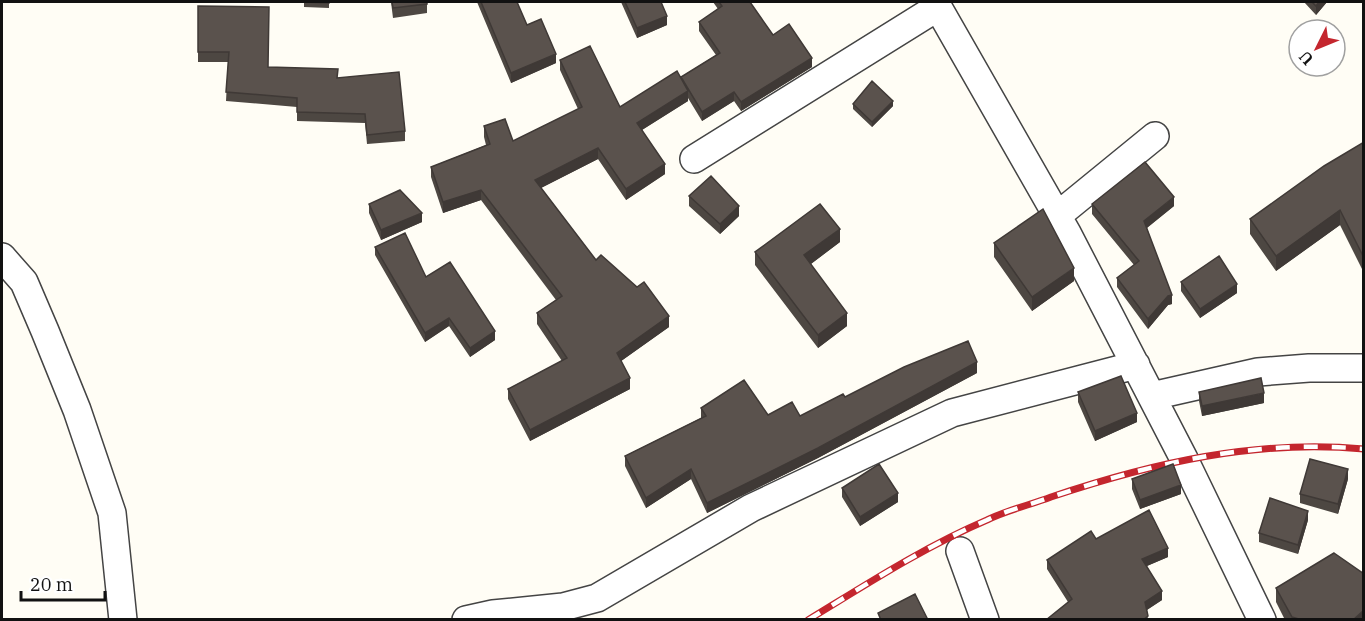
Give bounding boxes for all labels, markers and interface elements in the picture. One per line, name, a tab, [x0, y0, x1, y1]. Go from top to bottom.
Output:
north arrow	[1287, 18, 1347, 78]
text: U	[1295, 47, 1318, 70]
scale bar	[21, 564, 105, 602]
text: 20 m	[30, 573, 73, 596]

